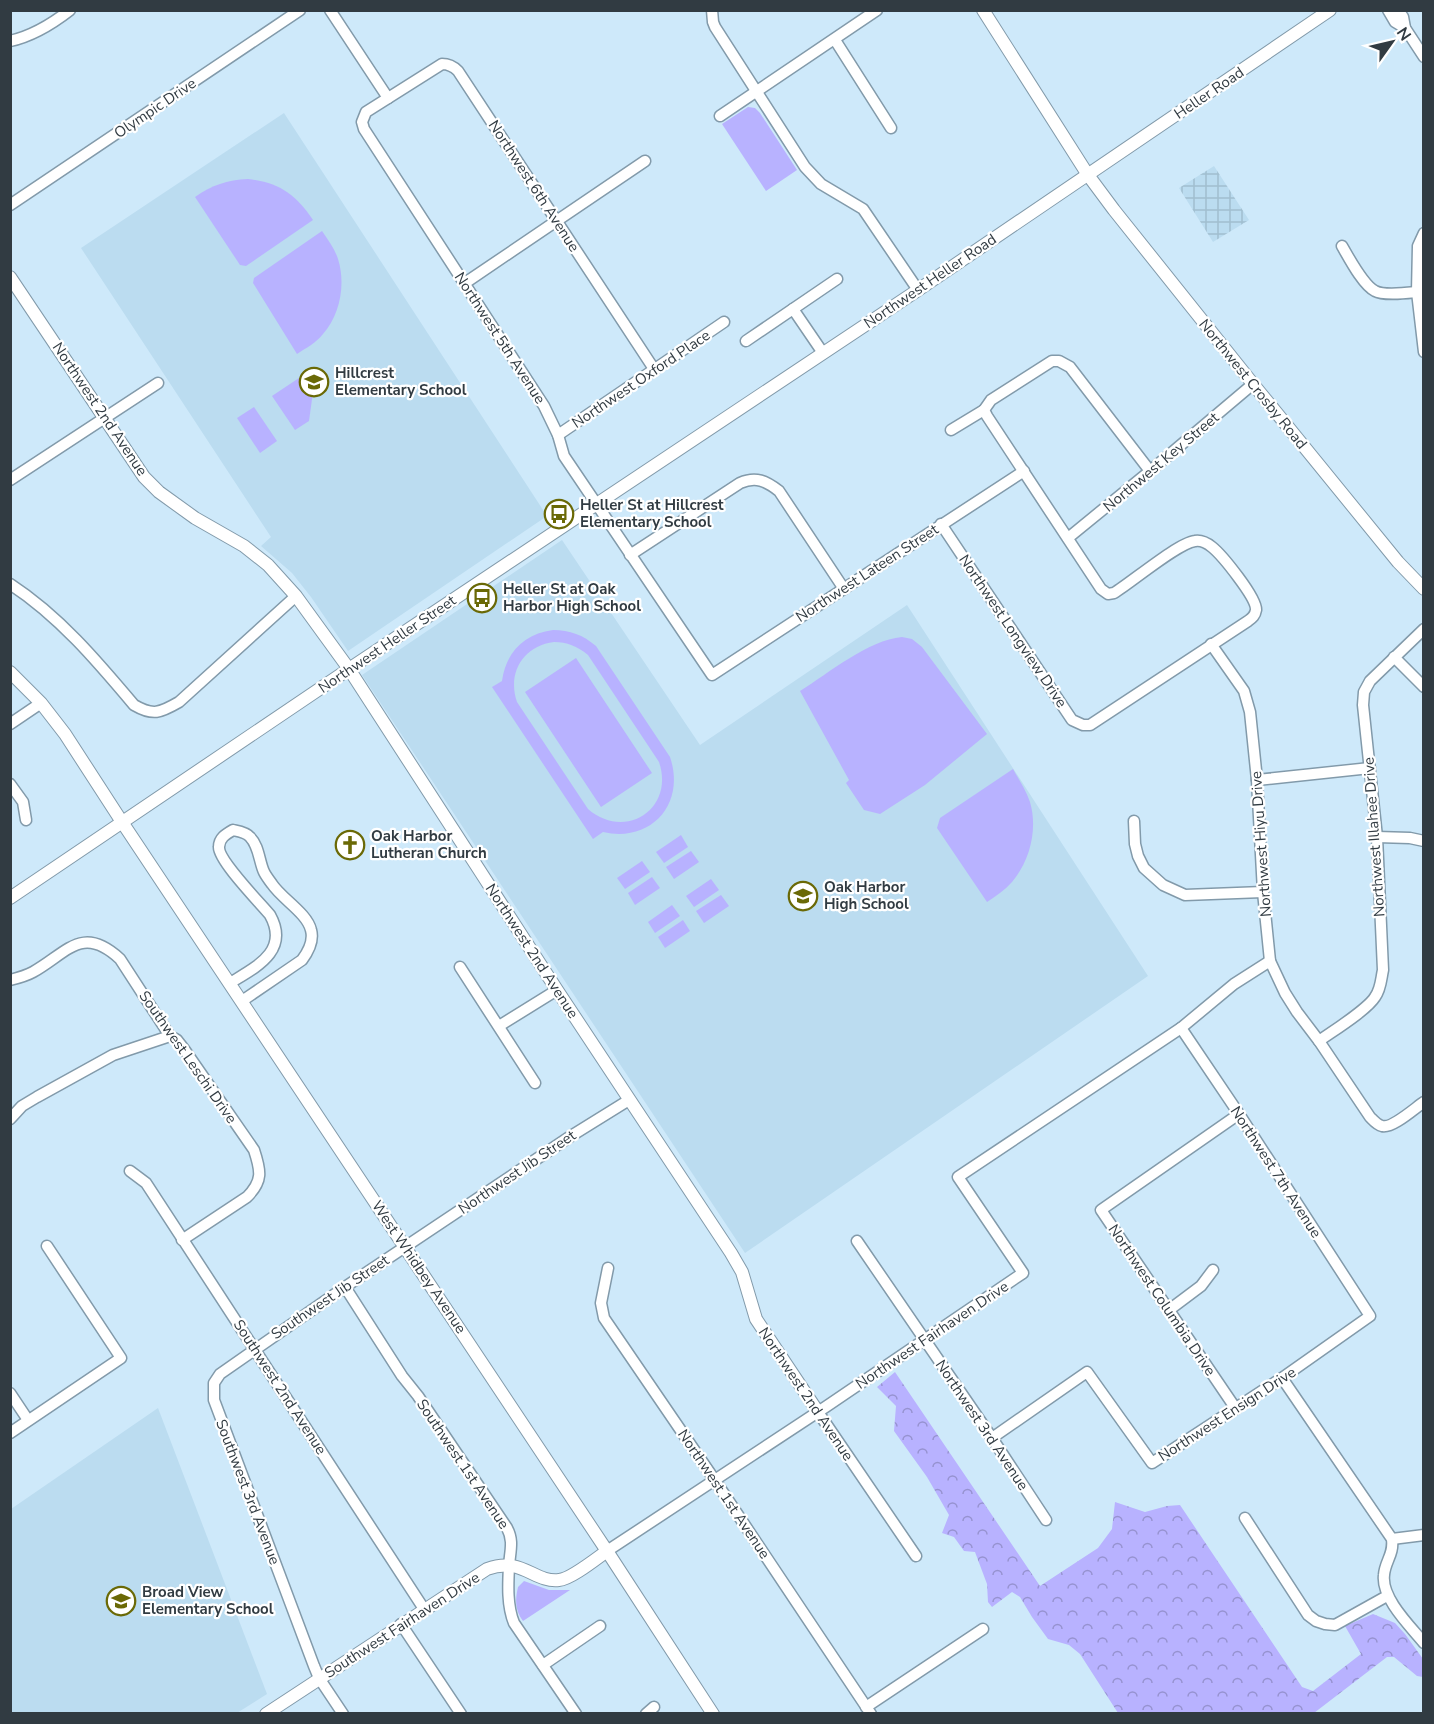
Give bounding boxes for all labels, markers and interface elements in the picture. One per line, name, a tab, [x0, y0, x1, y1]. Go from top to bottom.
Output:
north arrow	[1362, 12, 1422, 72]
text: N	[1391, 23, 1416, 45]
street label: Heller Road	[1170, 62, 1248, 124]
street label: Olympic Drive	[110, 73, 200, 143]
street label: Northwest 6th Avenue	[484, 116, 584, 256]
street label: Northwest Heller Road	[860, 229, 1000, 333]
street label: Northwest 5th Avenue	[450, 268, 550, 408]
street label: Northwest Crosby Road	[1194, 315, 1312, 453]
street label: Northwest Oxford Place	[568, 325, 714, 433]
street label: Northwest 2nd Avenue	[48, 338, 152, 480]
place label: Hillcrest Elementary School	[335, 363, 467, 400]
school or university icon: Hillcrest Elementary School	[298, 366, 330, 398]
street label: Northwest Key Street	[1099, 407, 1224, 516]
place label: Heller St at Hillcrest Elementary School	[580, 495, 724, 532]
bus stop icon: Heller St at Hillcrest Elementary School	[543, 498, 575, 530]
street label: Northwest Lateen Street	[792, 519, 943, 627]
street label: Northwest Longview Drive	[954, 551, 1072, 711]
place label: Heller St at Oak Harbor High School	[503, 579, 641, 616]
bus stop icon: Heller St at Oak Harbor High School	[466, 582, 498, 614]
street label: Northwest Heller Street	[314, 590, 460, 698]
street label: Northwest Illahee Drive	[1358, 756, 1390, 918]
street label: Northwest Hiyu Drive	[1246, 770, 1276, 918]
place label: Oak Harbor Lutheran Church	[371, 826, 487, 863]
church icon: Oak Harbor Lutheran Church	[334, 829, 366, 861]
place label: Oak Harbor High School	[824, 877, 909, 914]
street label: Northwest 2nd Avenue	[481, 880, 583, 1022]
school or university icon: Oak Harbor High School	[787, 880, 819, 912]
street label: Southwest Leschi Drive	[134, 987, 242, 1127]
street label: Northwest 7th Avenue	[1226, 1102, 1326, 1242]
street label: Northwest Jib Street	[454, 1125, 580, 1219]
street label: West Whidbey Avenue	[367, 1197, 471, 1337]
street label: Northwest Columbia Drive	[1104, 1220, 1220, 1380]
street label: Southwest Jib Street	[267, 1250, 394, 1344]
street label: Northwest Fairhaven Drive	[852, 1276, 1012, 1394]
street label: Southwest 2nd Avenue	[229, 1315, 331, 1459]
street label: Northwest 2nd Avenue	[754, 1323, 858, 1465]
street label: Northwest 3rd Avenue	[931, 1356, 1033, 1494]
street label: Northwest Ensign Drive	[1154, 1362, 1300, 1466]
street label: Southwest 1st Avenue	[412, 1395, 514, 1533]
street label: Southwest 3rd Avenue	[211, 1416, 285, 1568]
street label: Northwest 1st Avenue	[673, 1425, 775, 1563]
street label: Southwest Fairhaven Drive	[321, 1567, 483, 1683]
place label: Broad View Elementary School	[142, 1582, 274, 1619]
school or university icon: Broad View Elementary School	[105, 1585, 137, 1617]

